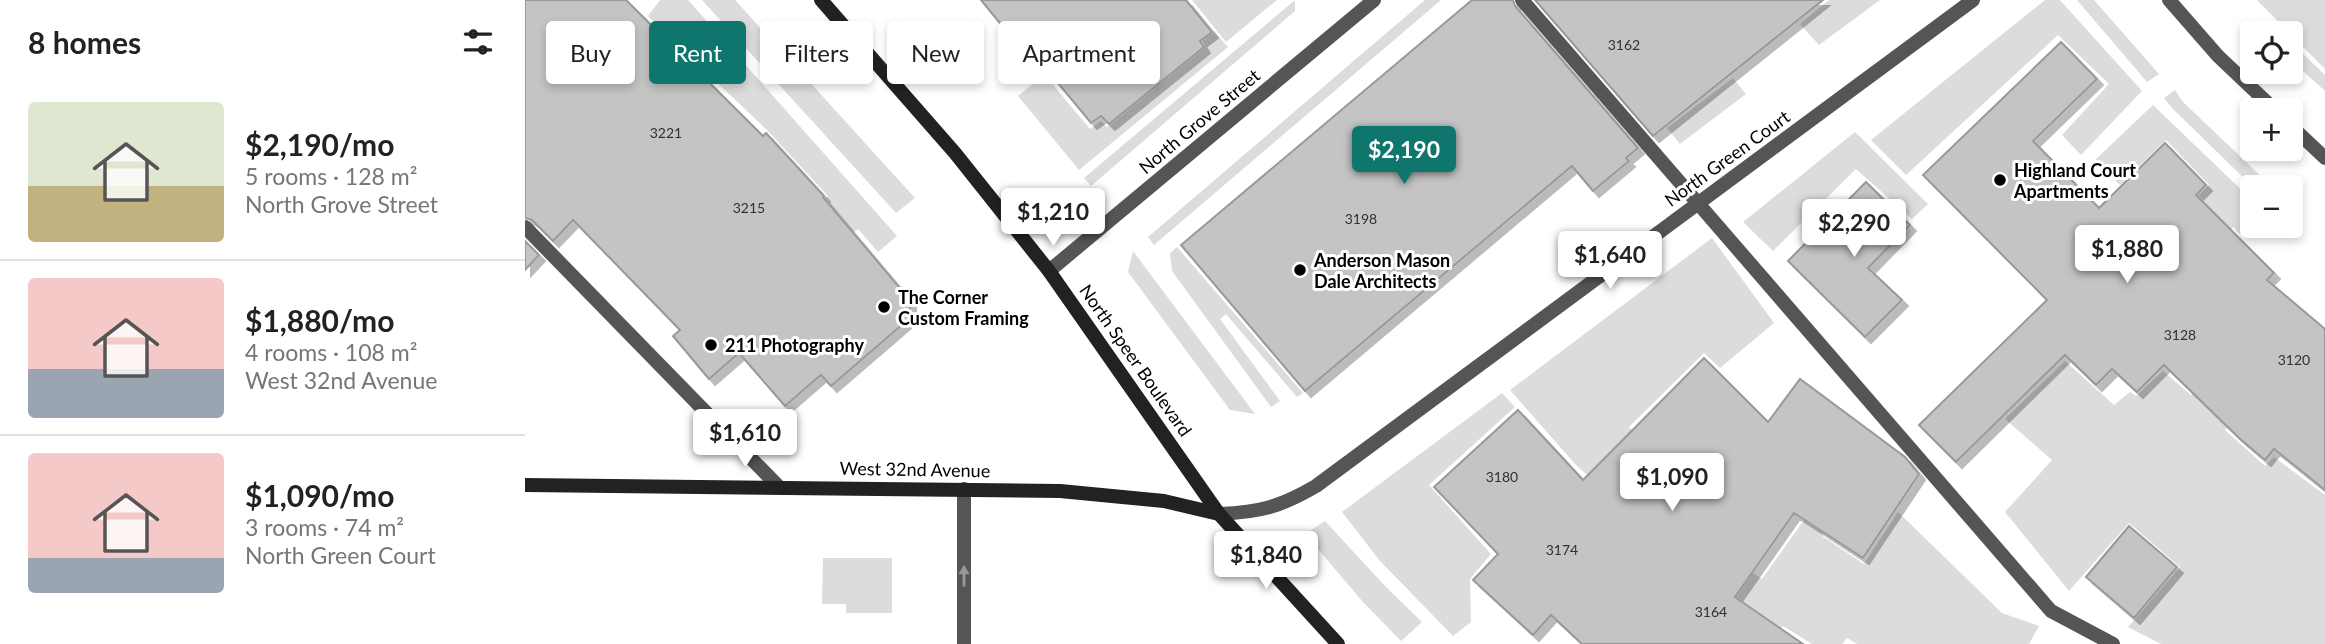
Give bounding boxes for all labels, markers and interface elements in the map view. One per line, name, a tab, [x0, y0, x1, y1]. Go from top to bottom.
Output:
chip: Buy	[546, 21, 635, 84]
chip: Rent	[649, 21, 746, 84]
chip: Filters	[760, 21, 873, 84]
chip: New	[887, 21, 984, 84]
chip: Apartment	[998, 21, 1160, 84]
map controls	[2240, 21, 2303, 238]
button: locate	[2240, 21, 2303, 84]
icon: filters	[459, 23, 497, 61]
text: 8 homes	[28, 24, 141, 60]
house number: 3162	[1608, 36, 1640, 53]
street label: North Grove Street	[1134, 64, 1264, 178]
button: +	[2240, 98, 2303, 161]
street label: North Green Court	[1660, 105, 1794, 211]
house number: 3221	[650, 124, 682, 141]
text: $2,190/mo	[245, 126, 394, 162]
pin: $2,190	[1347, 127, 1461, 186]
icon: home	[84, 130, 168, 214]
text: $2,190	[1368, 135, 1440, 163]
place label: Highland Court Apartments	[2013, 159, 2136, 202]
text: 5 rooms · 128 m²	[245, 162, 417, 190]
marker: Highland Court Apartments	[1992, 172, 2008, 188]
button: −	[2240, 175, 2303, 238]
pin: $1,210	[996, 188, 1110, 248]
text: North Grove Street	[245, 190, 438, 218]
text: $1,210	[1017, 197, 1089, 225]
house number: 3215	[733, 199, 765, 216]
pin: $2,290	[1797, 200, 1911, 259]
text: $2,290	[1818, 208, 1890, 236]
house number: 3198	[1345, 210, 1377, 227]
pin: $1,880	[2070, 226, 2184, 285]
pin: $1,640	[1553, 232, 1667, 291]
text: $1,880	[2091, 234, 2163, 262]
text: $1,640	[1574, 240, 1646, 268]
place label: Anderson Mason Dale Architects	[1313, 249, 1450, 292]
marker: Anderson Mason Dale Architects	[1292, 262, 1308, 278]
street label: North Speer Boulevard	[1075, 280, 1197, 440]
place label: The Corner Custom Framing	[898, 286, 1029, 329]
marker: The Corner Custom Framing	[876, 299, 892, 315]
text: $1,880/mo	[245, 302, 394, 338]
icon: home	[84, 306, 168, 390]
house number: 3128	[2164, 326, 2196, 343]
place label: 211 Photography	[725, 334, 864, 356]
marker: 211 Photography	[703, 337, 719, 353]
text: 4 rooms · 108 m²	[245, 338, 417, 366]
house number: 3120	[2278, 351, 2310, 368]
text: West 32nd Avenue	[245, 366, 437, 394]
pin: $1,610	[688, 410, 802, 469]
text: $1,610	[709, 418, 781, 446]
pin: $1,090	[1615, 454, 1729, 513]
street label: West 32nd Avenue	[840, 457, 990, 481]
text: $1,090	[1636, 462, 1708, 490]
house number: 3180	[1486, 468, 1518, 485]
text: $1,090/mo	[245, 477, 394, 513]
icon: home	[84, 481, 168, 565]
text: 3 rooms · 74 m²	[245, 513, 404, 541]
pin: $1,840	[1209, 532, 1323, 591]
text: $1,840	[1230, 540, 1302, 568]
text: North Green Court	[245, 541, 436, 569]
house number: 3174	[1546, 541, 1578, 558]
one-way arrow	[958, 565, 970, 587]
house number: 3164	[1695, 603, 1727, 620]

